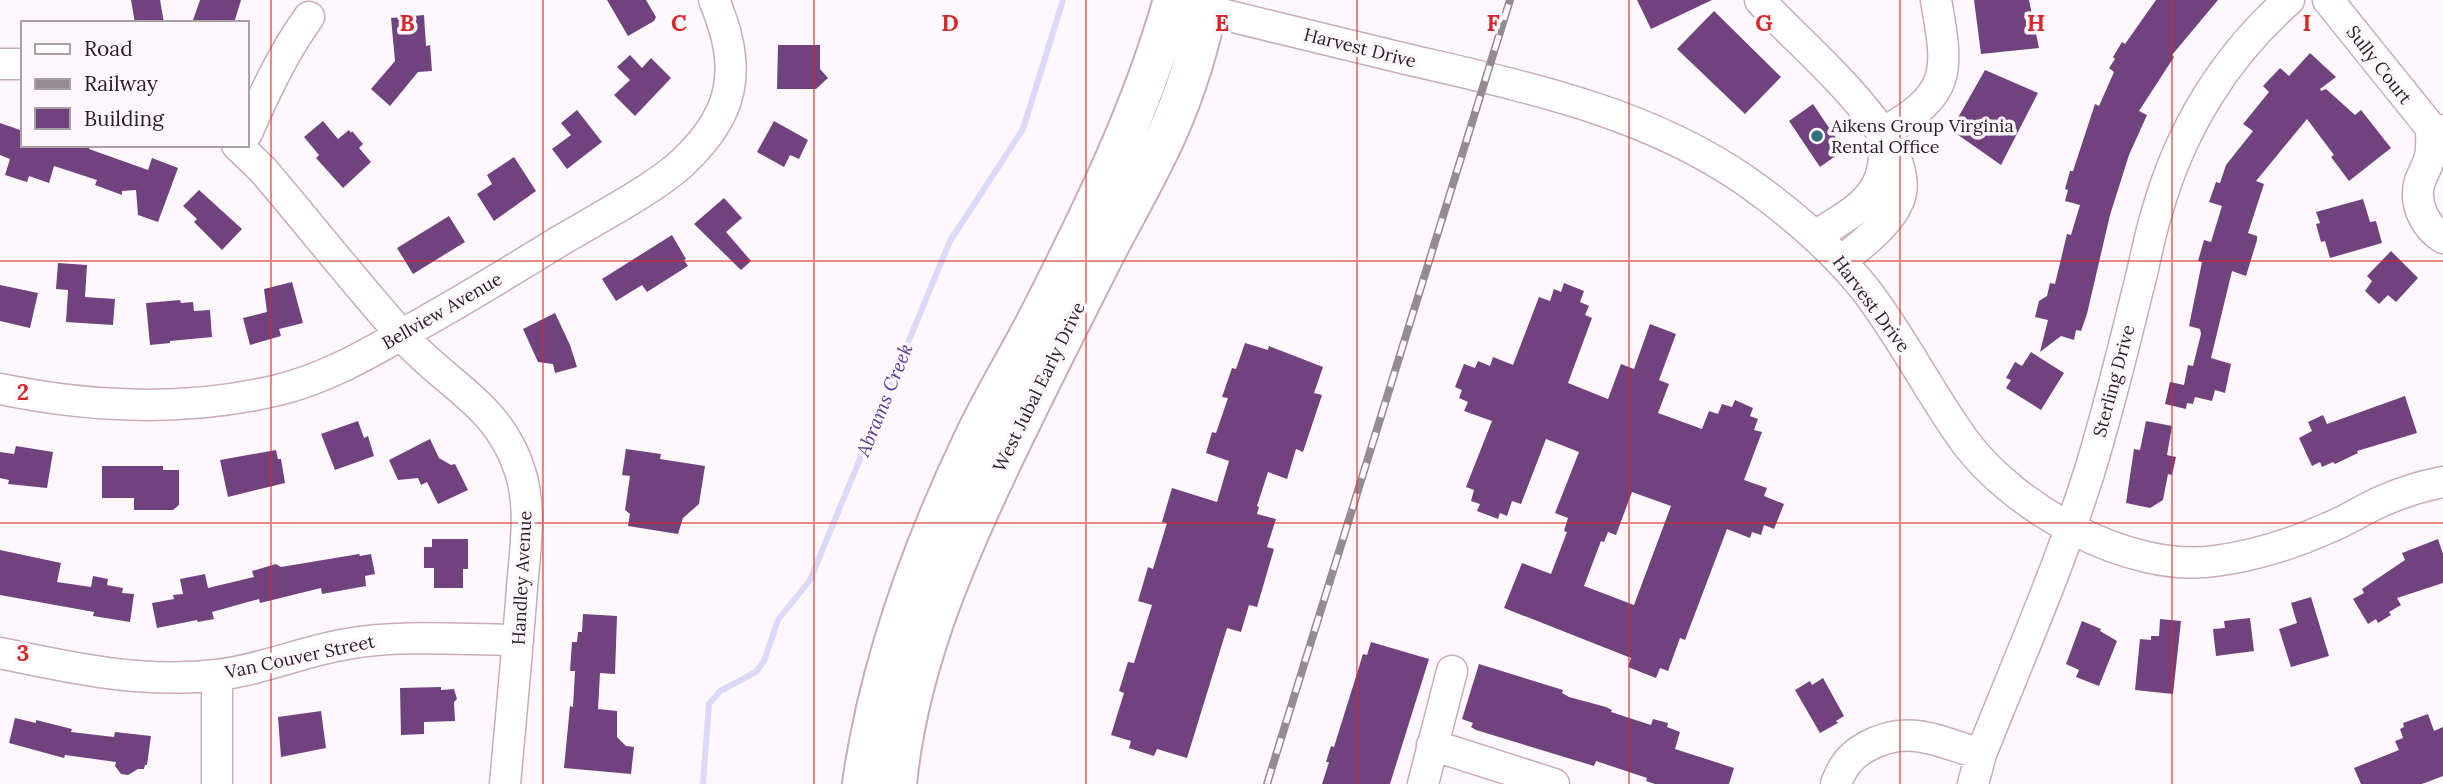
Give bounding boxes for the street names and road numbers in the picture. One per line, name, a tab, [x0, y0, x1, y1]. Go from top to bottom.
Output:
street label: Sully Court	[2342, 21, 2417, 109]
street label: Harvest Drive	[1302, 22, 1419, 73]
street label: Harvest Drive	[1828, 251, 1915, 357]
street label: Bellview Avenue	[378, 267, 506, 354]
street label: West Jubal Early Drive	[987, 298, 1090, 475]
street label: Sterling Drive	[2088, 322, 2140, 439]
street label: Handley Avenue	[506, 510, 537, 646]
street label: Van Couver Street	[222, 629, 377, 684]

